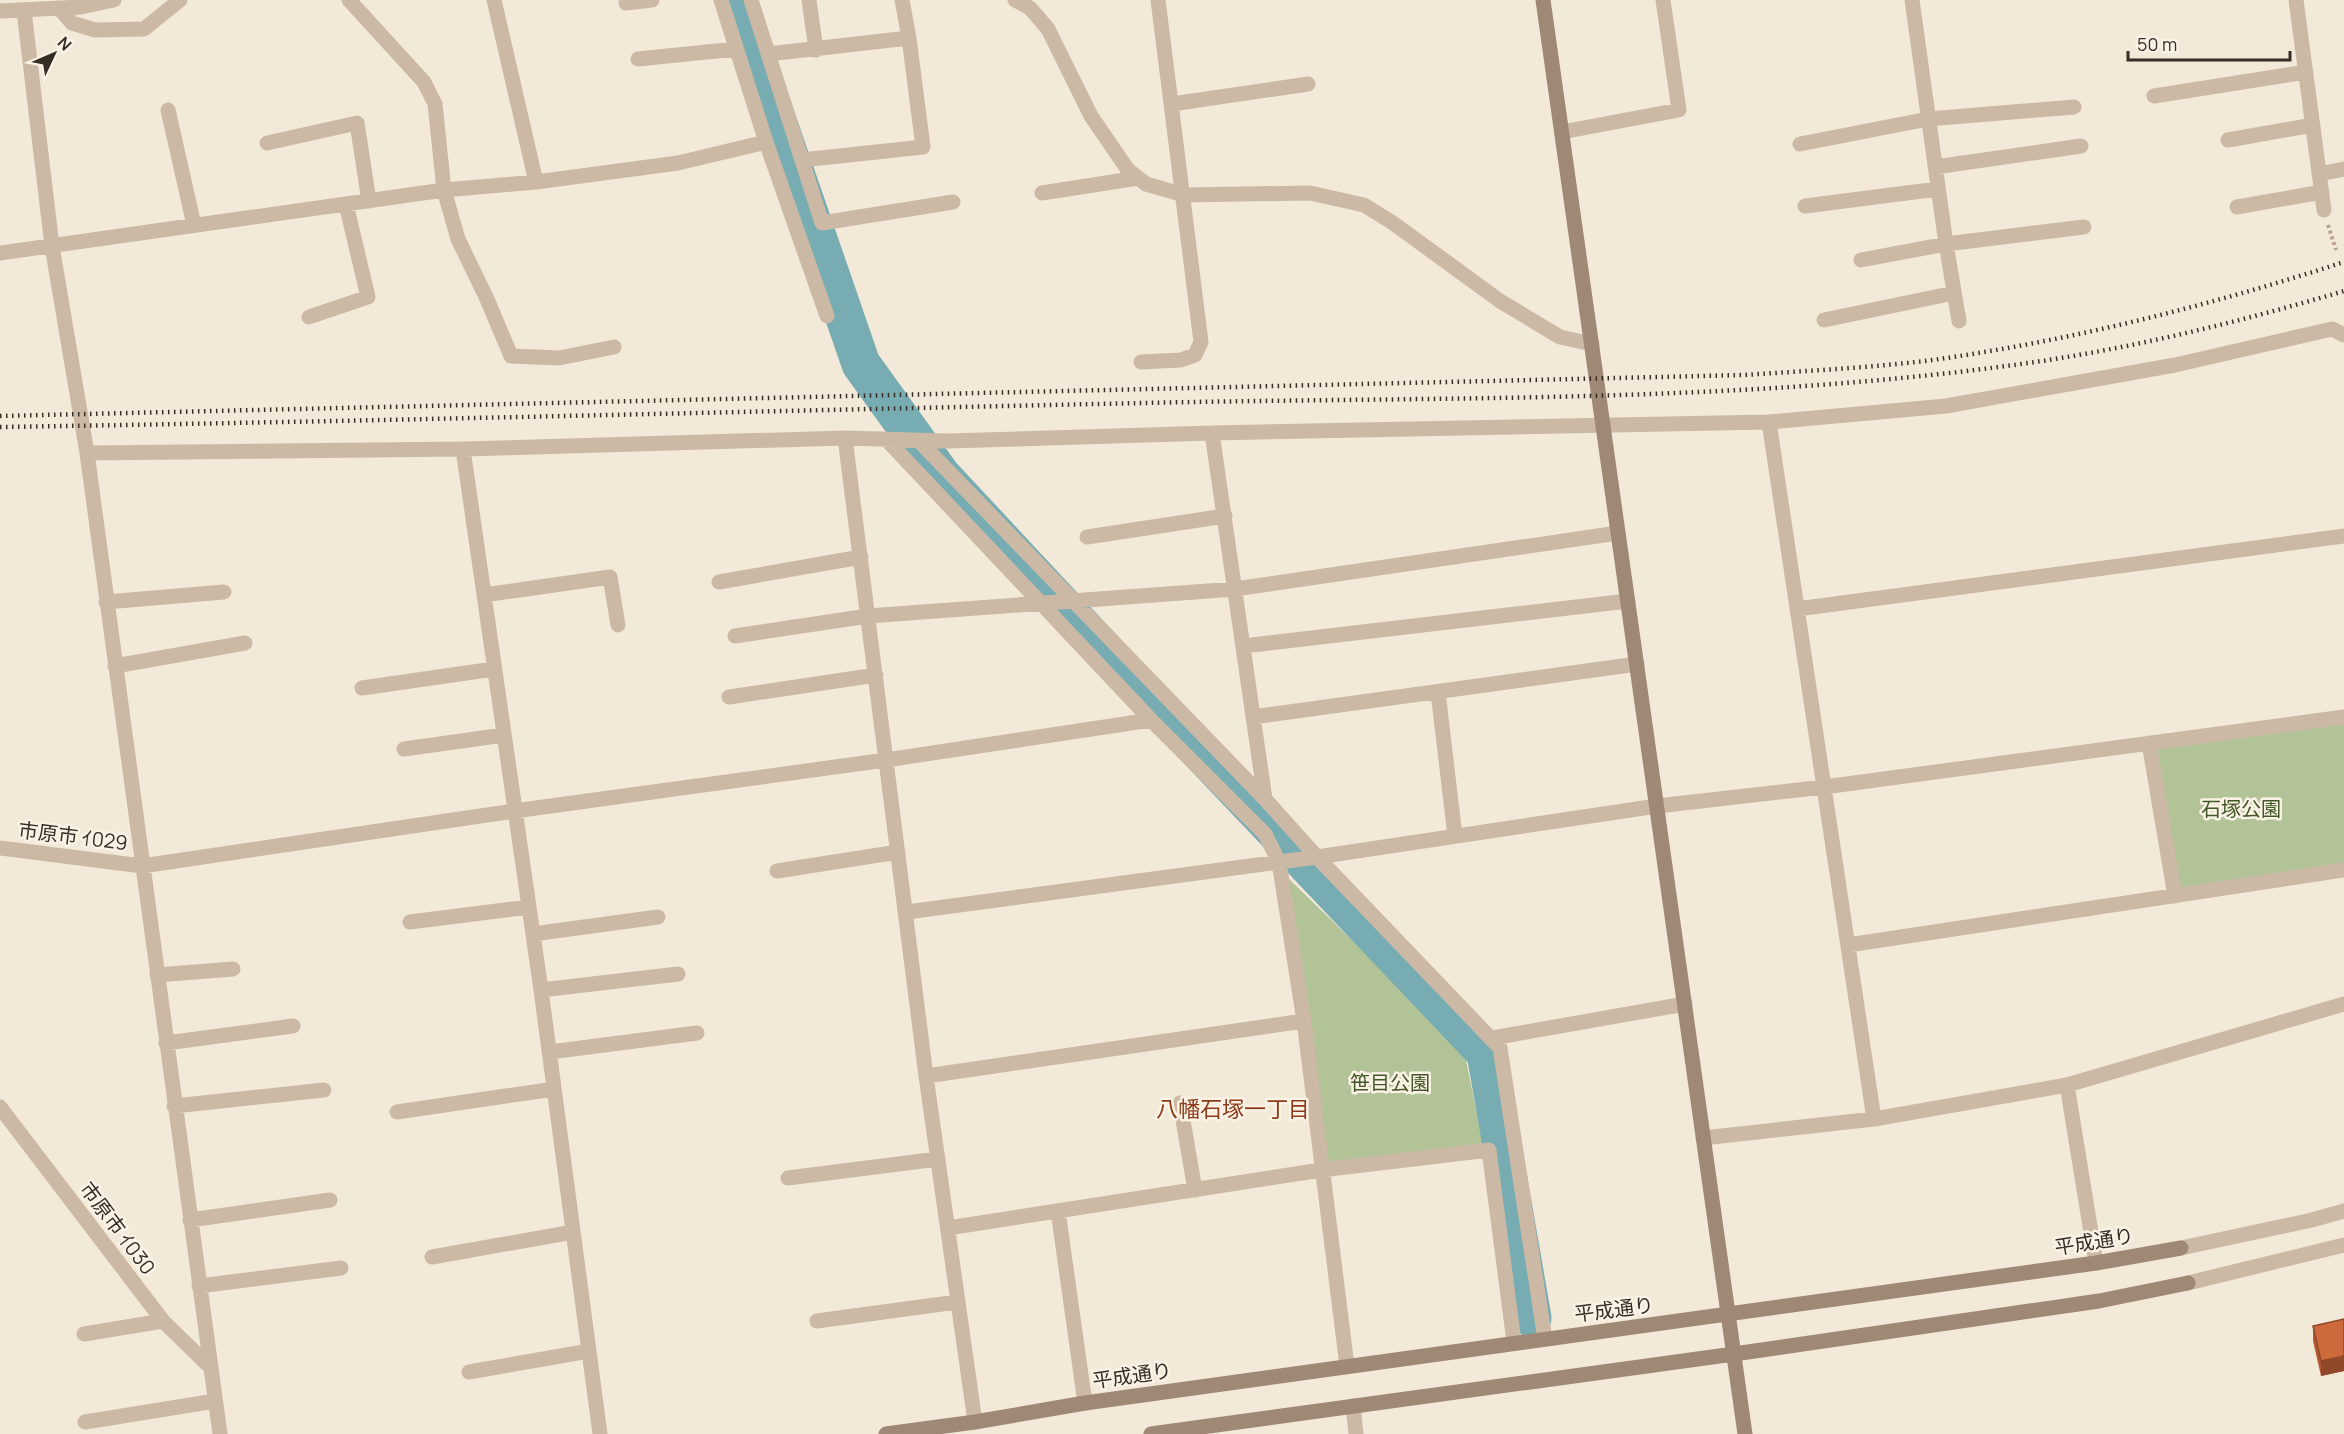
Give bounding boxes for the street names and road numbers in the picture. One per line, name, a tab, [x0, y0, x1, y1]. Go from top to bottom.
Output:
street label: 市原市 ｲ029	[17, 816, 129, 856]
street label: 市原市 ｲ030	[74, 1176, 162, 1280]
street label: 平成通り	[2052, 1221, 2136, 1261]
street label: 平成通り	[1573, 1291, 1655, 1327]
street label: 平成通り	[1091, 1356, 1173, 1394]

